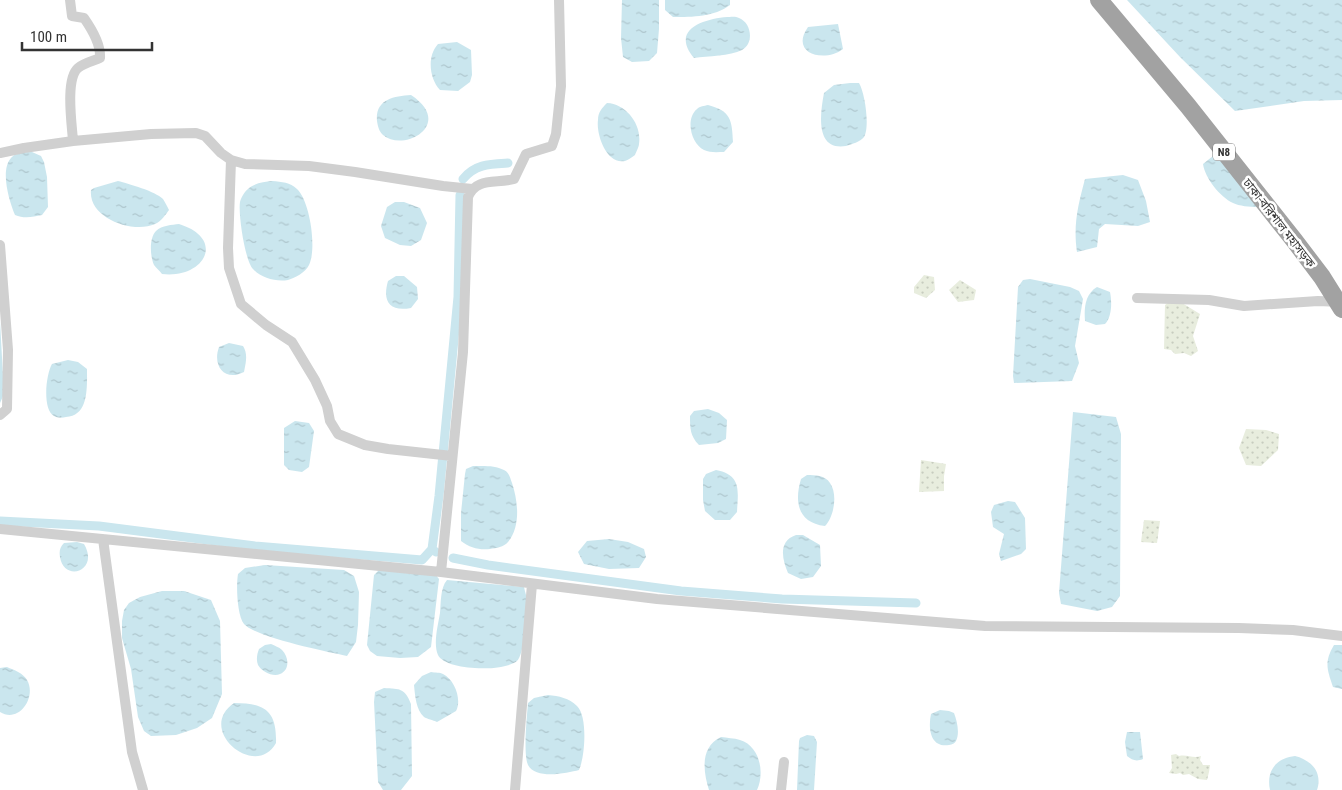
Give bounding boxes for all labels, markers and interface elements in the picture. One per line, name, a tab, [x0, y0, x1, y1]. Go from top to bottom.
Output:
scale bar	[22, 20, 152, 52]
text: 100 m	[30, 28, 67, 46]
road number: N8	[1213, 144, 1235, 160]
street label: ঢাকা-বরিশাল মহাসড়ক	[1239, 174, 1319, 270]

